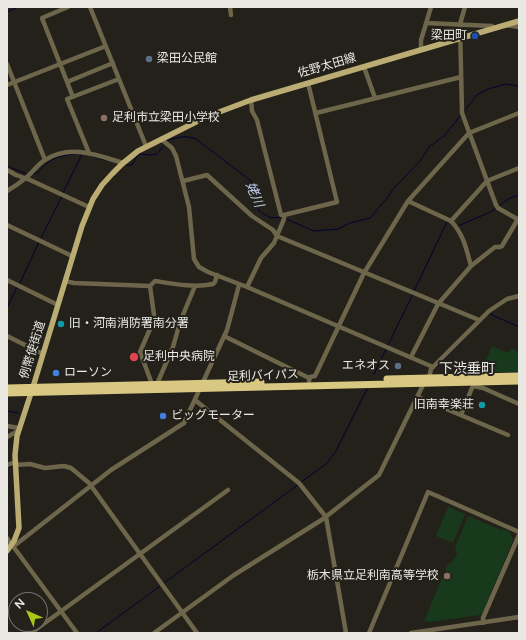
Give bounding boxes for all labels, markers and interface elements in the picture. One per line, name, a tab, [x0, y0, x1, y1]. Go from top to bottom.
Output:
place label: 梁田町	[431, 29, 467, 43]
marker: 梁田町	[470, 31, 480, 41]
street label: 佐野太田線	[296, 51, 358, 81]
place label: 梁田公民館	[157, 52, 217, 66]
marker: 梁田公民館	[144, 54, 154, 64]
place label: 足利市立梁田小学校	[112, 111, 220, 125]
marker: 足利市立梁田小学校	[99, 113, 109, 123]
water label: 姥川	[242, 180, 266, 210]
place label: 旧・河南消防署南分署	[69, 317, 189, 331]
street label: 例幣使街道	[17, 319, 49, 381]
marker: 旧・河南消防署南分署	[56, 319, 66, 329]
place label: 足利中央病院	[143, 350, 215, 364]
marker: 足利中央病院	[128, 351, 140, 363]
place label: エネオス	[342, 359, 390, 373]
marker: エネオス	[393, 361, 403, 371]
district label: 下渋垂町	[439, 361, 495, 377]
place label: ローソン	[64, 366, 112, 380]
marker: ローソン	[51, 368, 61, 378]
street label: 足利バイパス	[227, 368, 299, 384]
place label: 旧南幸楽荘	[414, 398, 474, 412]
marker: 旧南幸楽荘	[477, 400, 487, 410]
place label: ビッグモーター	[171, 409, 255, 423]
marker: ビッグモーター	[158, 411, 168, 421]
place label: 栃木県立足利南高等学校	[307, 569, 439, 583]
marker: 栃木県立足利南高等学校	[442, 571, 452, 581]
north arrow	[8, 592, 48, 632]
text: N	[12, 596, 28, 612]

